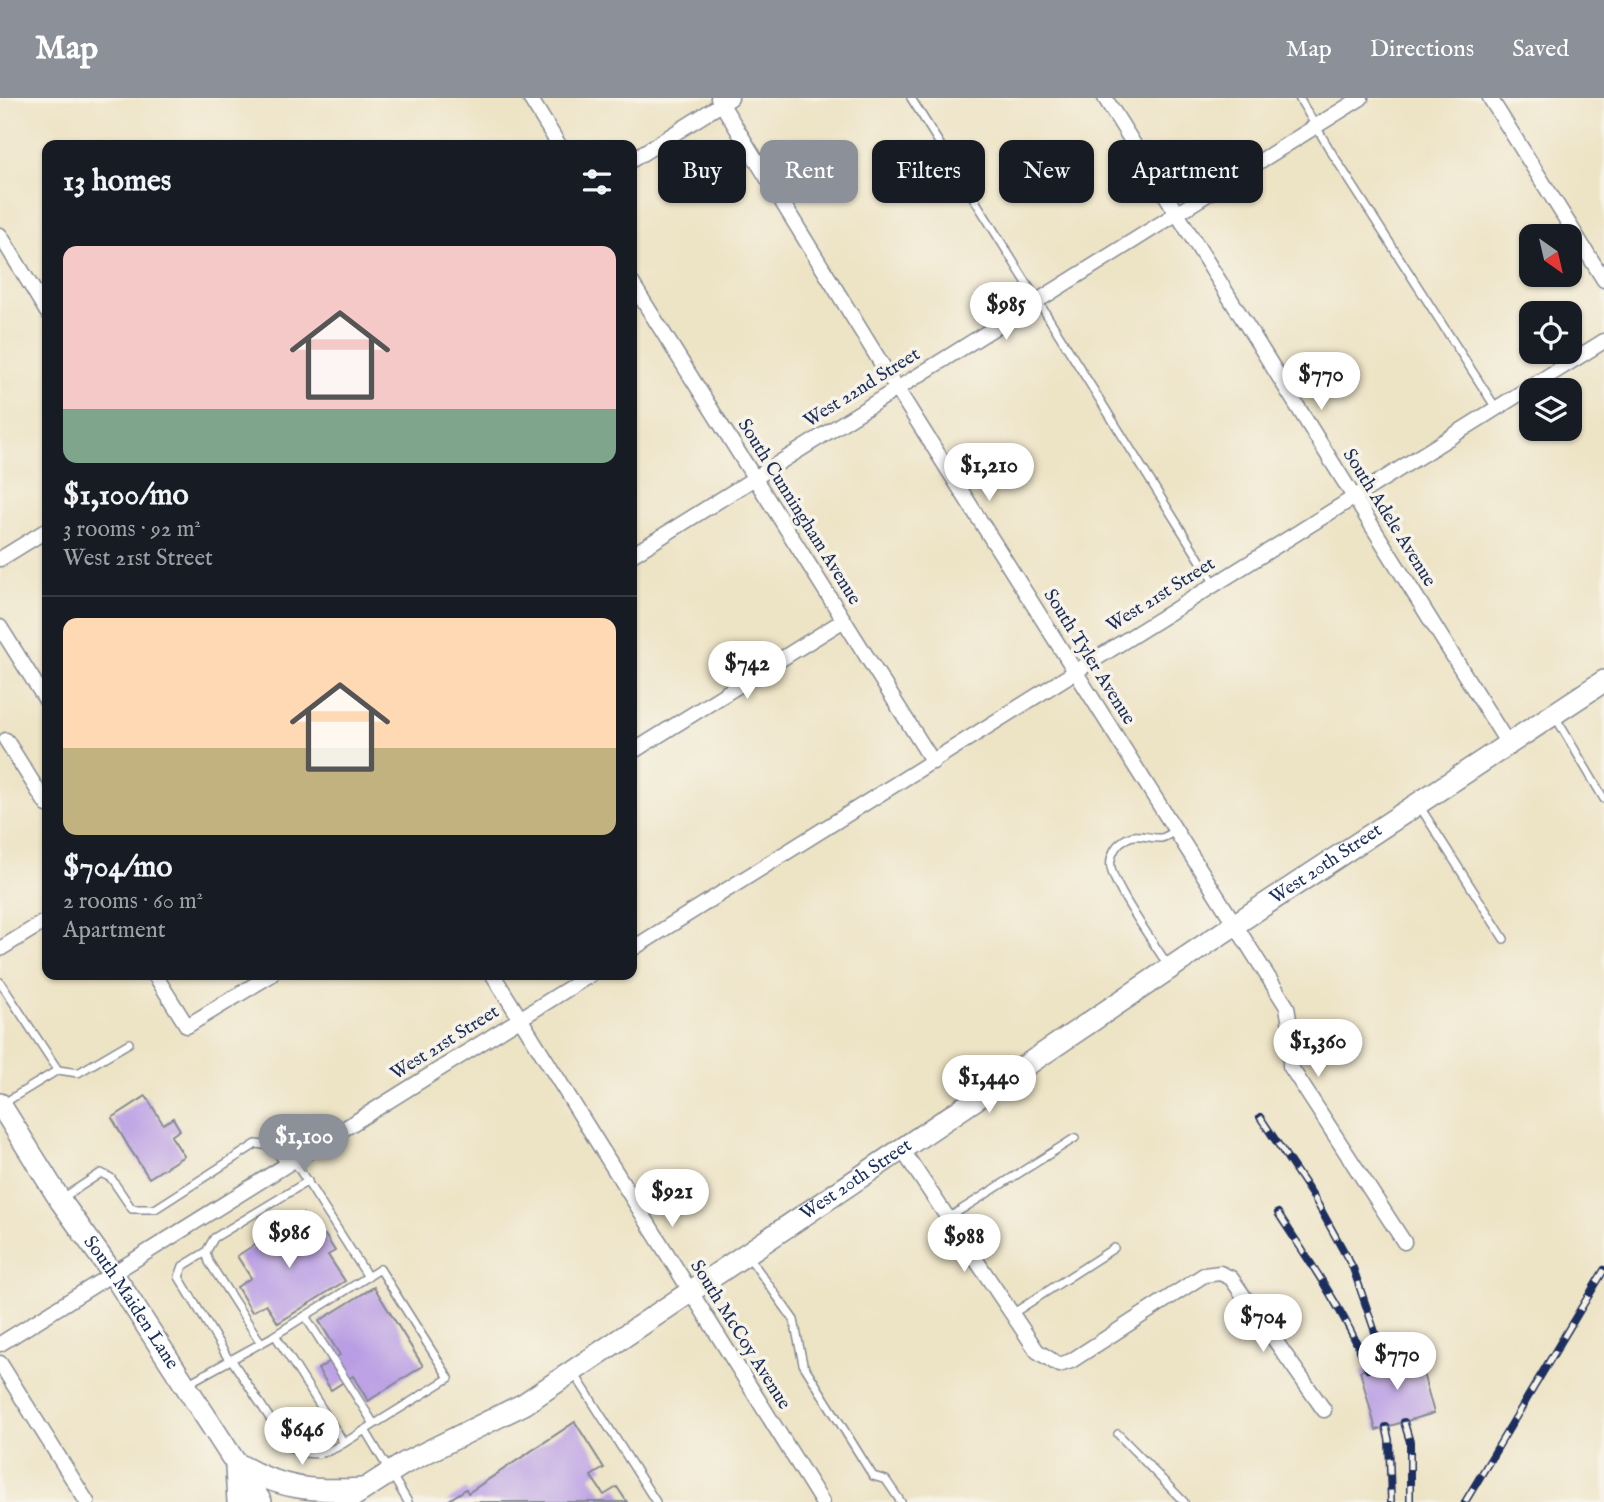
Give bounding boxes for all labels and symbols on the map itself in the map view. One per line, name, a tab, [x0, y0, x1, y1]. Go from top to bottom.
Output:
north arrow	[1519, 224, 1582, 287]
pin: $985	[965, 282, 1047, 342]
street label: West 22nd Street	[799, 342, 925, 433]
pin: $770	[1280, 352, 1362, 412]
street label: South Cunningham Avenue	[732, 415, 866, 610]
pin: $1,210	[932, 444, 1046, 503]
street label: South Adele Avenue	[1337, 445, 1441, 592]
street label: West 21st Street	[1102, 552, 1220, 638]
street label: South Tyler Avenue	[1038, 585, 1141, 730]
pin: $742	[706, 642, 788, 701]
street label: West 20th Street	[1265, 818, 1387, 910]
street label: West 21st Street	[386, 1000, 504, 1086]
pin: $1,360	[1261, 1020, 1375, 1079]
pin: $1,440	[932, 1056, 1046, 1115]
pin: $1,100	[247, 1114, 361, 1174]
street label: West 20th Street	[796, 1133, 917, 1226]
pin: $921	[631, 1170, 713, 1229]
pin: $986	[248, 1210, 330, 1270]
pin: $988	[923, 1214, 1005, 1274]
street label: South Maiden Lane	[78, 1231, 184, 1374]
street label: South McCoy Avenue	[684, 1256, 796, 1414]
pin: $704	[1222, 1294, 1304, 1354]
pin: $770	[1356, 1332, 1438, 1392]
pin: $646	[261, 1408, 343, 1467]

